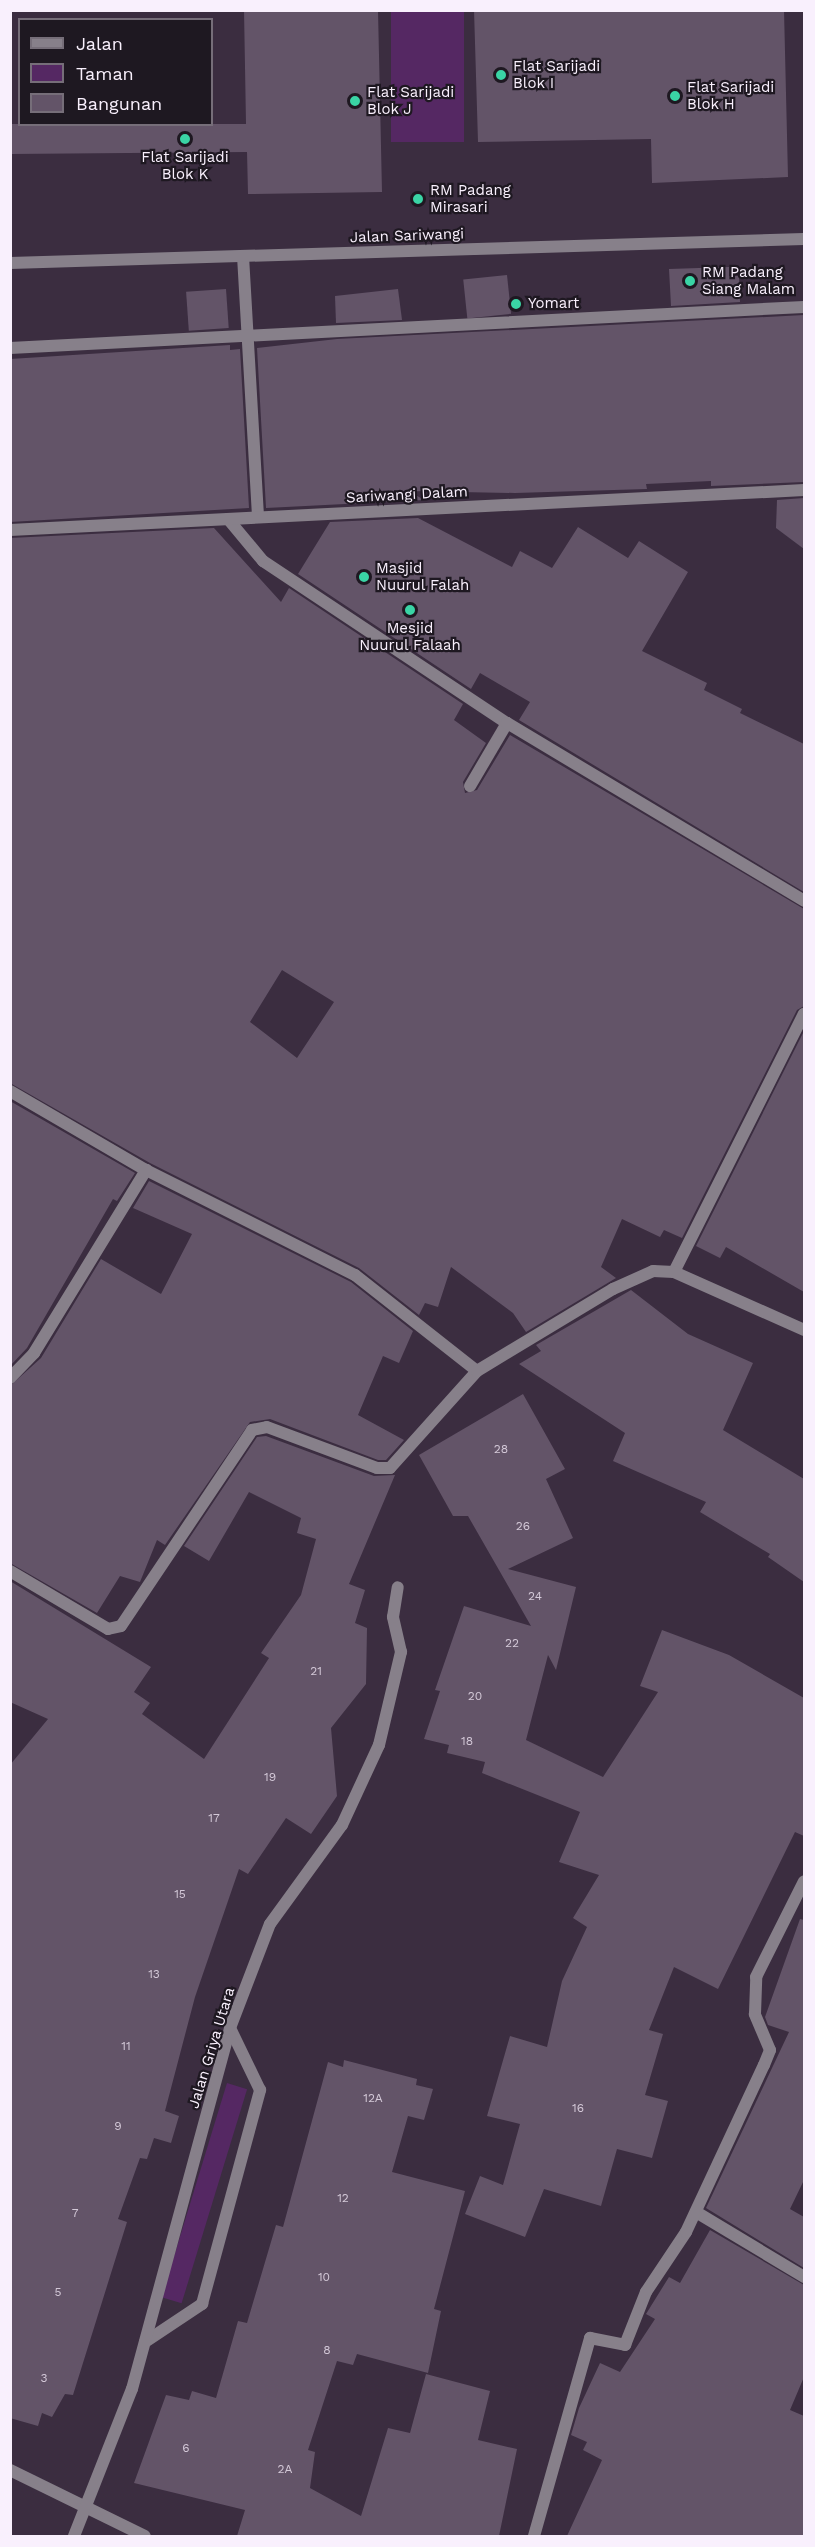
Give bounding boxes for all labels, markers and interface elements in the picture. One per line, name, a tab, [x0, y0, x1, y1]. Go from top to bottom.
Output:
legend	[18, 18, 213, 126]
text: Jalan	[76, 33, 123, 54]
place label: Flat Sarijadi Blok I	[513, 57, 600, 92]
text: Taman	[76, 63, 134, 84]
marker: Flat Sarijadi Blok I	[494, 68, 508, 82]
place label: Flat Sarijadi Blok H	[687, 78, 774, 113]
place label: Flat Sarijadi Blok J	[367, 83, 454, 118]
marker: Flat Sarijadi Blok H	[668, 89, 682, 103]
text: Bangunan	[76, 93, 162, 114]
marker: Flat Sarijadi Blok J	[348, 94, 362, 108]
marker: Flat Sarijadi Blok K	[178, 132, 192, 146]
place label: Flat Sarijadi Blok K	[141, 148, 229, 183]
place label: RM Padang Mirasari	[430, 181, 511, 216]
marker: RM Padang Mirasari	[411, 192, 425, 206]
street label: Jalan Sariwangi	[350, 225, 464, 247]
place label: RM Padang Siang Malam	[702, 263, 795, 298]
marker: RM Padang Siang Malam	[683, 274, 697, 288]
place label: Yomart	[528, 295, 579, 313]
marker: Yomart	[509, 297, 523, 311]
street label: Sariwangi Dalam	[346, 483, 468, 507]
place label: Masjid Nuurul Falah	[376, 559, 470, 594]
marker: Masjid Nuurul Falah	[357, 570, 371, 584]
marker: Mesjid Nuurul Falaah	[403, 603, 417, 617]
place label: Mesjid Nuurul Falaah	[359, 619, 461, 654]
house number: 28	[494, 1443, 508, 1457]
house number: 26	[516, 1520, 530, 1534]
house number: 24	[528, 1590, 542, 1604]
house number: 22	[505, 1637, 519, 1651]
house number: 21	[310, 1665, 322, 1679]
house number: 20	[468, 1690, 482, 1704]
house number: 18	[461, 1735, 473, 1749]
house number: 19	[264, 1771, 276, 1785]
house number: 17	[208, 1812, 220, 1826]
house number: 15	[174, 1888, 186, 1902]
house number: 13	[148, 1968, 160, 1982]
street label: Jalan Griya Utara	[185, 1985, 239, 2111]
house number: 11	[121, 2040, 131, 2054]
house number: 12A	[363, 2092, 383, 2106]
house number: 16	[572, 2102, 584, 2116]
house number: 9	[114, 2120, 122, 2134]
house number: 12	[337, 2192, 349, 2206]
house number: 7	[72, 2207, 78, 2221]
house number: 10	[318, 2271, 330, 2285]
house number: 5	[55, 2286, 61, 2300]
house number: 8	[323, 2344, 331, 2358]
house number: 3	[41, 2372, 47, 2386]
house number: 6	[182, 2442, 190, 2456]
house number: 2A	[278, 2463, 292, 2477]

